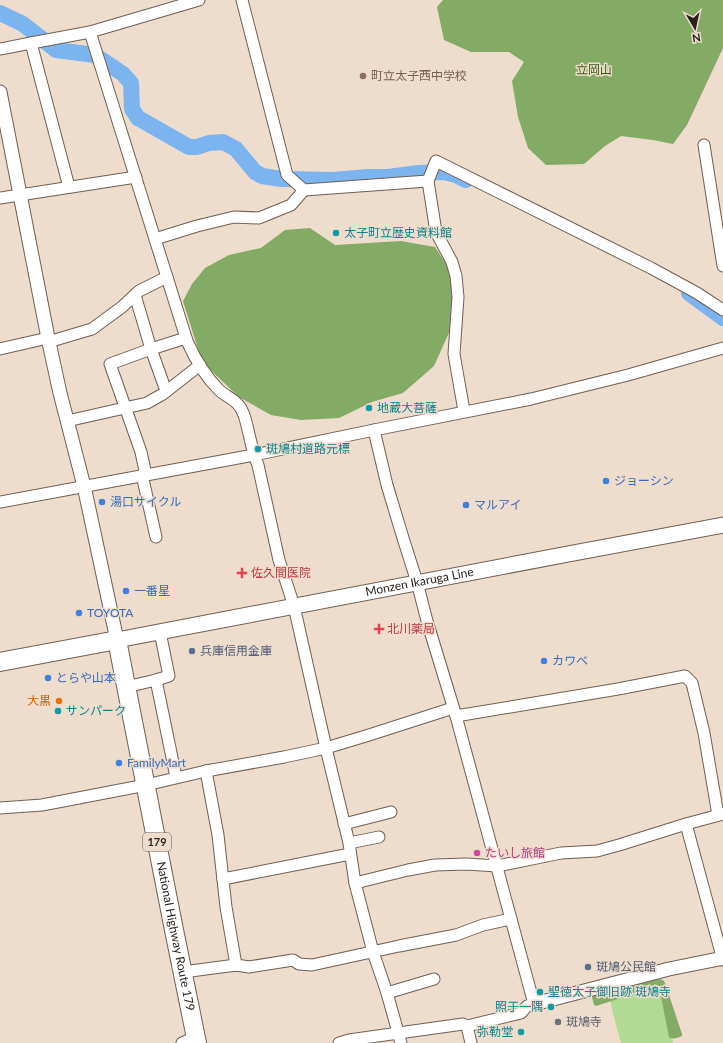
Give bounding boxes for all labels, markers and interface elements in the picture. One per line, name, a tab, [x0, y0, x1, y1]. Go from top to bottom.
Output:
north arrow	[675, 8, 715, 48]
text: N	[691, 31, 702, 45]
park label: 立岡山	[576, 62, 612, 77]
place label: 町立太子西中学校	[371, 68, 467, 83]
marker: 町立太子西中学校	[358, 71, 368, 81]
place label: 太子町立歴史資料館	[344, 225, 452, 240]
marker: 太子町立歴史資料館	[331, 228, 341, 238]
place label: 地蔵大菩薩	[377, 400, 437, 415]
marker: 地蔵大菩薩	[364, 403, 374, 413]
place label: 斑鳩村道路元標	[266, 441, 350, 456]
marker: 斑鳩村道路元標	[253, 444, 263, 454]
place label: ジョーシン	[614, 473, 674, 488]
marker: ジョーシン	[601, 476, 611, 486]
place label: 湯口サイクル	[110, 494, 181, 509]
marker: 湯口サイクル	[97, 497, 107, 507]
place label: マルアイ	[474, 497, 521, 512]
marker: マルアイ	[461, 500, 471, 510]
street label: Monzen Ikaruga Line	[364, 564, 475, 599]
place label: 佐久間医院	[251, 565, 311, 580]
marker: 佐久間医院	[236, 567, 248, 579]
place label: 一番星	[134, 583, 170, 598]
marker: 一番星	[121, 586, 131, 596]
place label: TOYOTA	[87, 605, 134, 620]
marker: TOYOTA	[74, 608, 84, 618]
place label: 北川薬局	[387, 621, 435, 636]
marker: 北川薬局	[374, 624, 384, 634]
place label: 兵庫信用金庫	[200, 643, 272, 658]
marker: 兵庫信用金庫	[187, 646, 197, 656]
place label: カワベ	[552, 653, 588, 668]
marker: カワベ	[539, 656, 549, 666]
place label: とらや山本	[56, 670, 116, 685]
marker: とらや山本	[43, 673, 53, 683]
place label: 大黒	[27, 693, 51, 708]
marker: 大黒	[54, 696, 64, 706]
place label: サンパーク	[66, 703, 126, 718]
marker: サンパーク	[53, 706, 63, 716]
place label: FamilyMart	[127, 755, 187, 770]
marker: FamilyMart	[114, 758, 124, 768]
road number: 179	[143, 833, 171, 851]
place label: たいし旅館	[485, 845, 545, 860]
marker: たいし旅館	[472, 848, 482, 858]
street label: National Highway Route 179	[154, 860, 198, 1012]
place label: 斑鳩公民館	[596, 959, 656, 974]
marker: 斑鳩公民館	[583, 962, 593, 972]
place label: 聖徳太子御旧跡 斑鳩寺	[548, 984, 671, 999]
marker: 聖徳太子御旧跡 斑鳩寺	[535, 987, 545, 997]
place label: 照于一隅	[495, 999, 543, 1014]
marker: 照于一隅	[546, 1002, 556, 1012]
place label: 斑鳩寺	[566, 1014, 602, 1029]
marker: 斑鳩寺	[553, 1017, 563, 1027]
place label: 弥勒堂	[477, 1024, 513, 1039]
marker: 弥勒堂	[516, 1027, 526, 1037]

